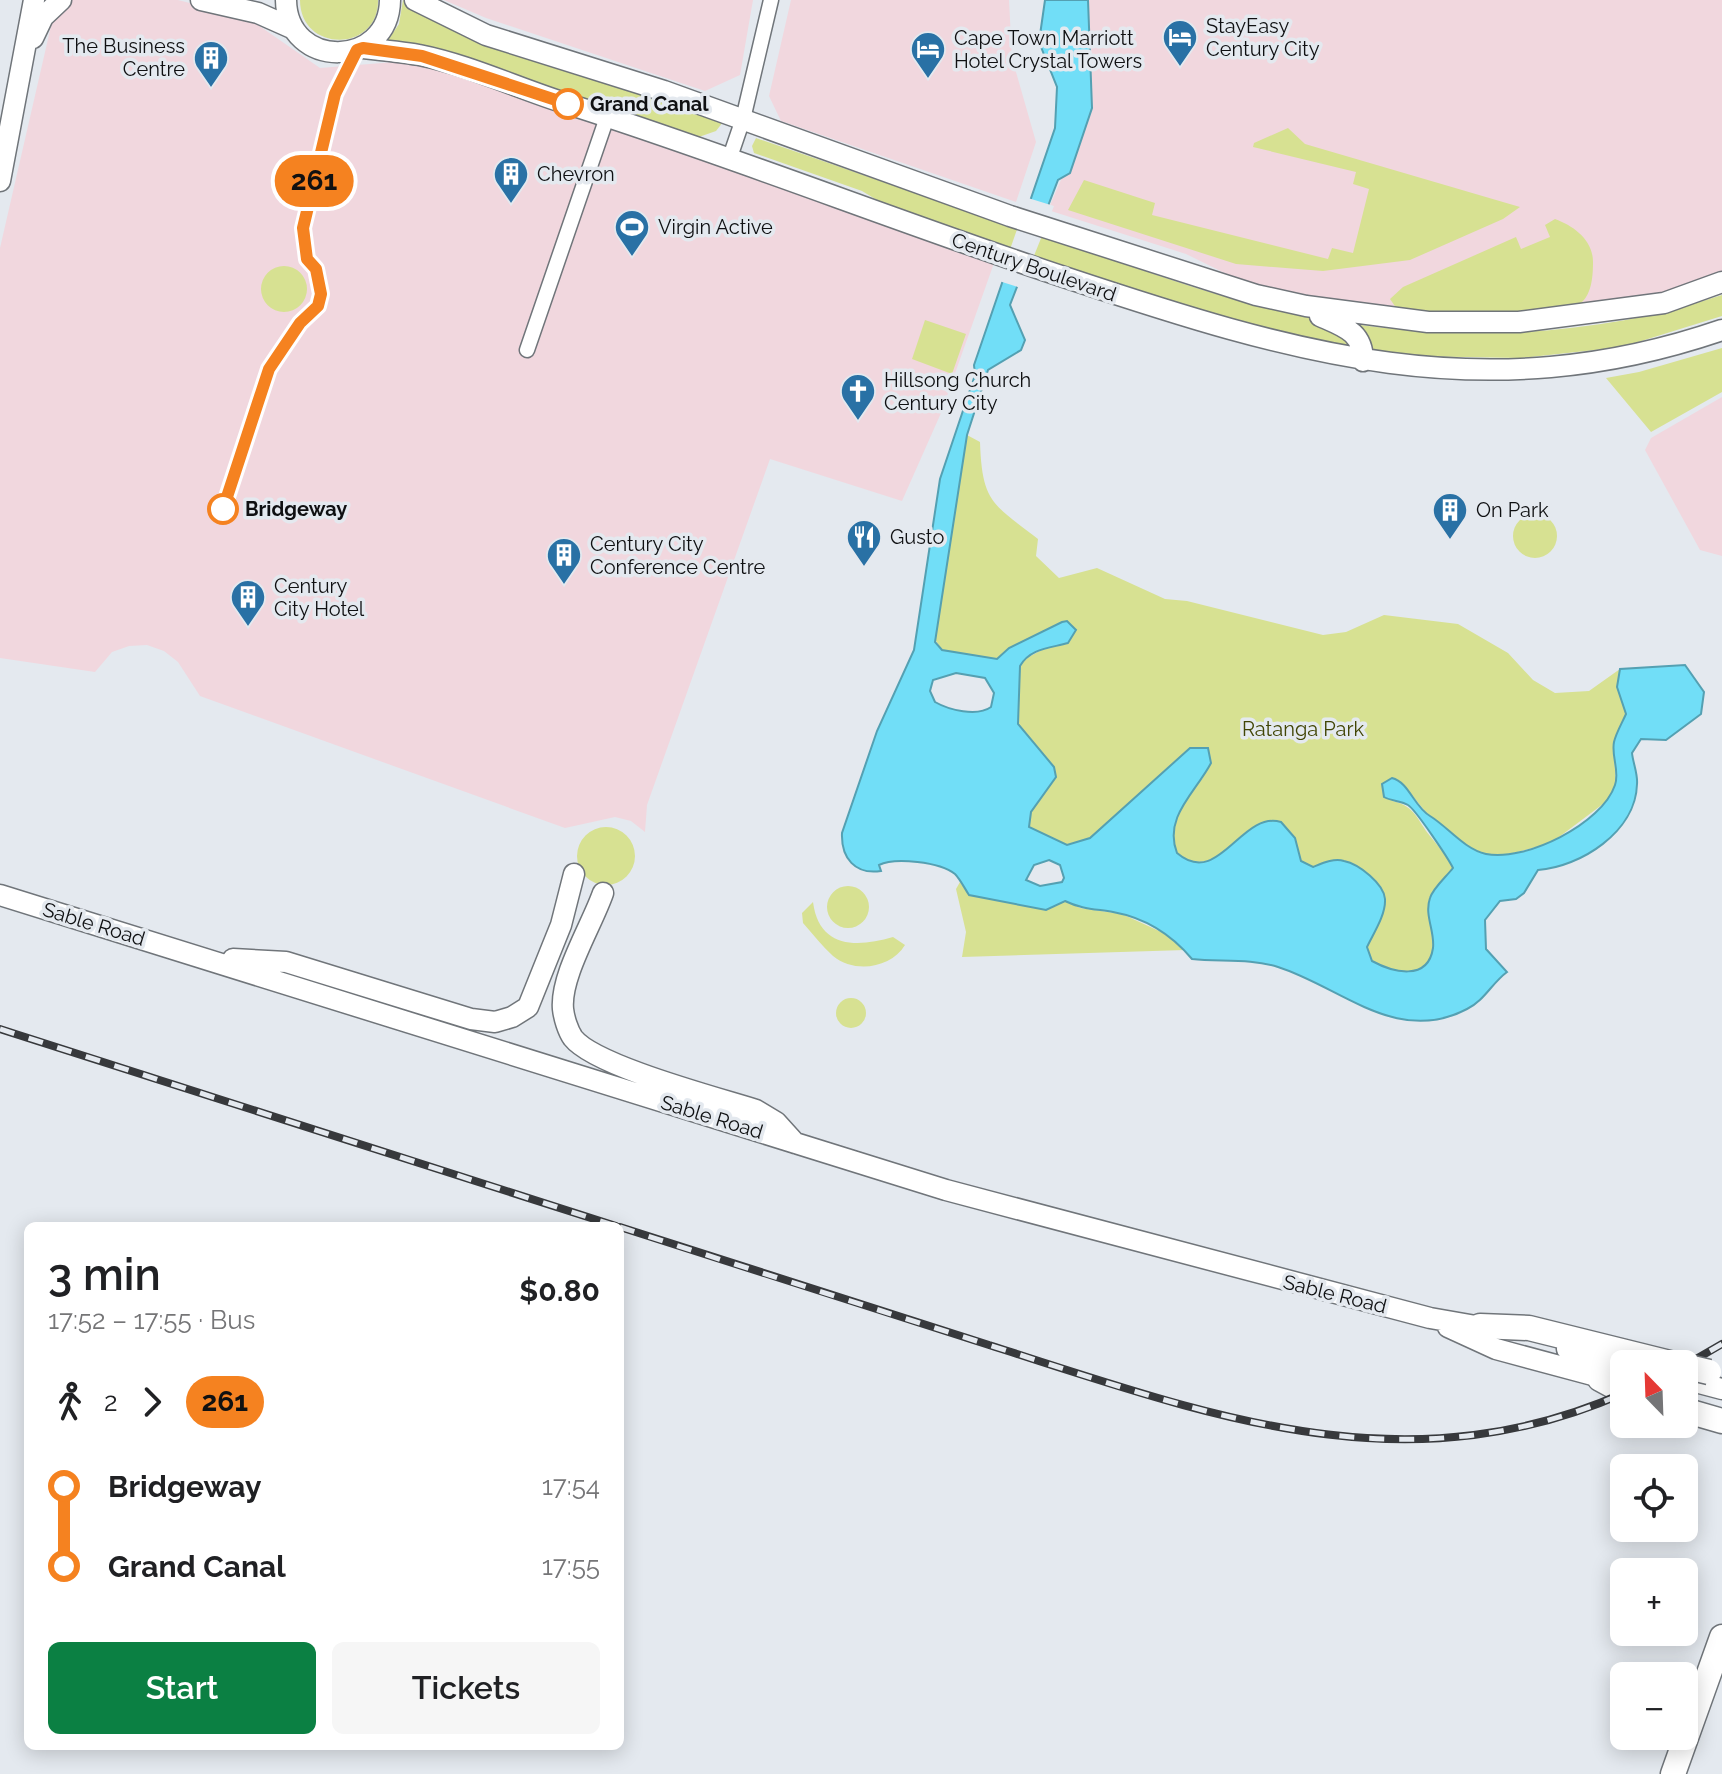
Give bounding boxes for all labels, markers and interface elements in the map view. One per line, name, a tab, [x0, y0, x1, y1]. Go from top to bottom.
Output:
place label: StayEasy Century City	[1206, 14, 1320, 61]
hotel icon: StayEasy Century City	[1161, 18, 1199, 68]
place label: Cape Town Marriott Hotel Crystal Towers	[954, 26, 1142, 73]
hotel icon: Cape Town Marriott Hotel Crystal Towers	[909, 30, 947, 80]
place label: The Business Centre	[62, 34, 185, 81]
building icon: The Business Centre	[192, 39, 230, 89]
marker: Grand Canal	[553, 89, 583, 119]
place label: Grand Canal	[590, 92, 709, 116]
line badge: 261	[268, 155, 360, 207]
building icon: Chevron	[492, 155, 530, 205]
place label: Chevron	[537, 162, 615, 186]
text: 261	[291, 164, 337, 197]
sports icon: Virgin Active	[613, 208, 651, 258]
place label: Virgin Active	[658, 215, 773, 239]
street label: Century Boulevard	[949, 228, 1119, 306]
place label: Hillsong Church Century City	[884, 368, 1031, 415]
church icon: Hillsong Church Century City	[839, 372, 877, 422]
building icon: On Park	[1431, 491, 1469, 541]
marker: Bridgeway	[208, 494, 238, 524]
place label: Bridgeway	[245, 497, 347, 521]
place label: On Park	[1476, 498, 1549, 522]
restaurant icon: Gusto	[845, 518, 883, 568]
place label: Gusto	[890, 525, 944, 549]
place label: Century City Conference Centre	[590, 532, 765, 579]
building icon: Century City Conference Centre	[545, 536, 583, 586]
place label: Century City Hotel	[274, 574, 365, 621]
building icon: Century City Hotel	[229, 578, 267, 628]
park label: Ratanga Park	[1242, 717, 1364, 741]
street label: Sable Road	[40, 897, 148, 951]
street label: Sable Road	[658, 1090, 766, 1144]
text: 3 min	[48, 1249, 161, 1300]
street label: Sable Road	[1281, 1270, 1389, 1318]
text: $0.80	[519, 1273, 600, 1308]
text: 17:52 – 17:55 · Bus	[48, 1305, 255, 1335]
north arrow	[1610, 1350, 1698, 1438]
map controls	[1610, 1350, 1698, 1750]
icon: walk	[48, 1380, 92, 1424]
icon: forward	[130, 1380, 174, 1424]
text: 261	[202, 1385, 248, 1418]
text: 2	[104, 1387, 118, 1417]
button: locate	[1610, 1454, 1698, 1542]
text: Bridgeway	[108, 1469, 261, 1504]
text: 17:54	[542, 1471, 600, 1501]
text: Grand Canal	[108, 1549, 286, 1584]
text: 17:55	[542, 1551, 600, 1581]
button: +	[1610, 1558, 1698, 1646]
button: Start	[48, 1642, 316, 1734]
button: Tickets	[332, 1642, 600, 1734]
button: −	[1610, 1662, 1698, 1750]

